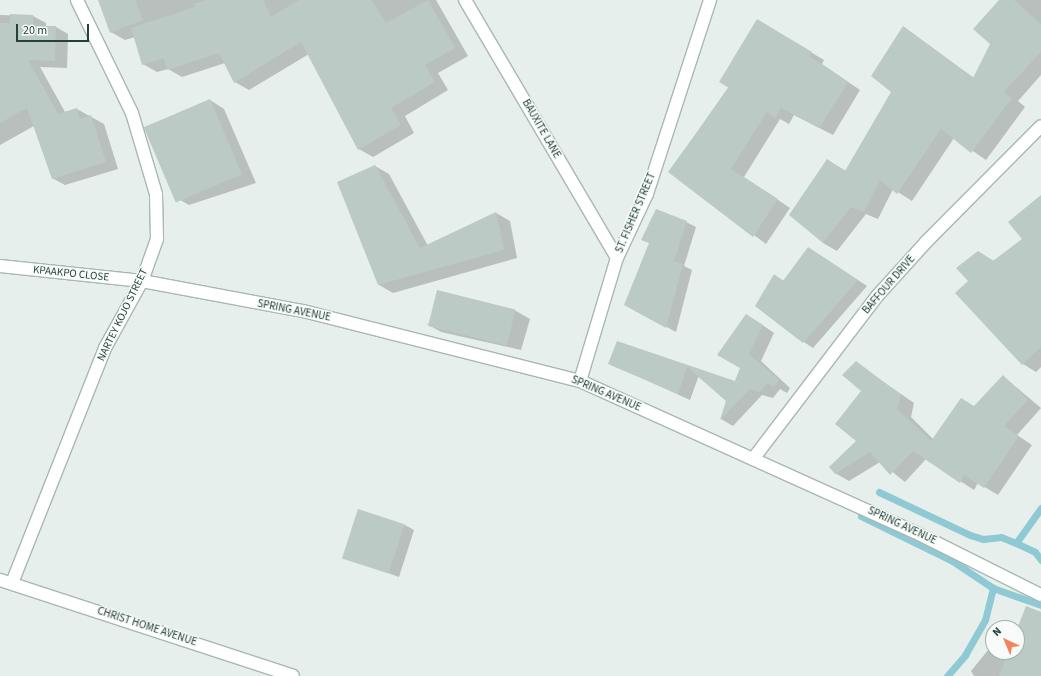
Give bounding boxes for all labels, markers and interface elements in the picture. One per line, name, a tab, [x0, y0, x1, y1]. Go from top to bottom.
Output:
scale bar	[18, 16, 91, 42]
text: 20 m	[23, 22, 47, 39]
street label: BAUXITE LANE	[519, 97, 563, 161]
street label: ST. FISHER STREET	[613, 171, 659, 255]
street label: BAFFOUR DRIVE	[860, 253, 918, 317]
street label: KPAAKPO CLOSE	[32, 263, 110, 285]
street label: NARTEY KOJO STREET	[95, 267, 151, 363]
street label: SPRING AVENUE	[256, 297, 332, 325]
street label: SPRING AVENUE	[569, 373, 643, 415]
street label: SPRING AVENUE	[865, 504, 939, 548]
street label: CHRIST HOME AVENUE	[95, 605, 199, 649]
north arrow	[985, 620, 1025, 660]
text: N	[989, 624, 1005, 640]

